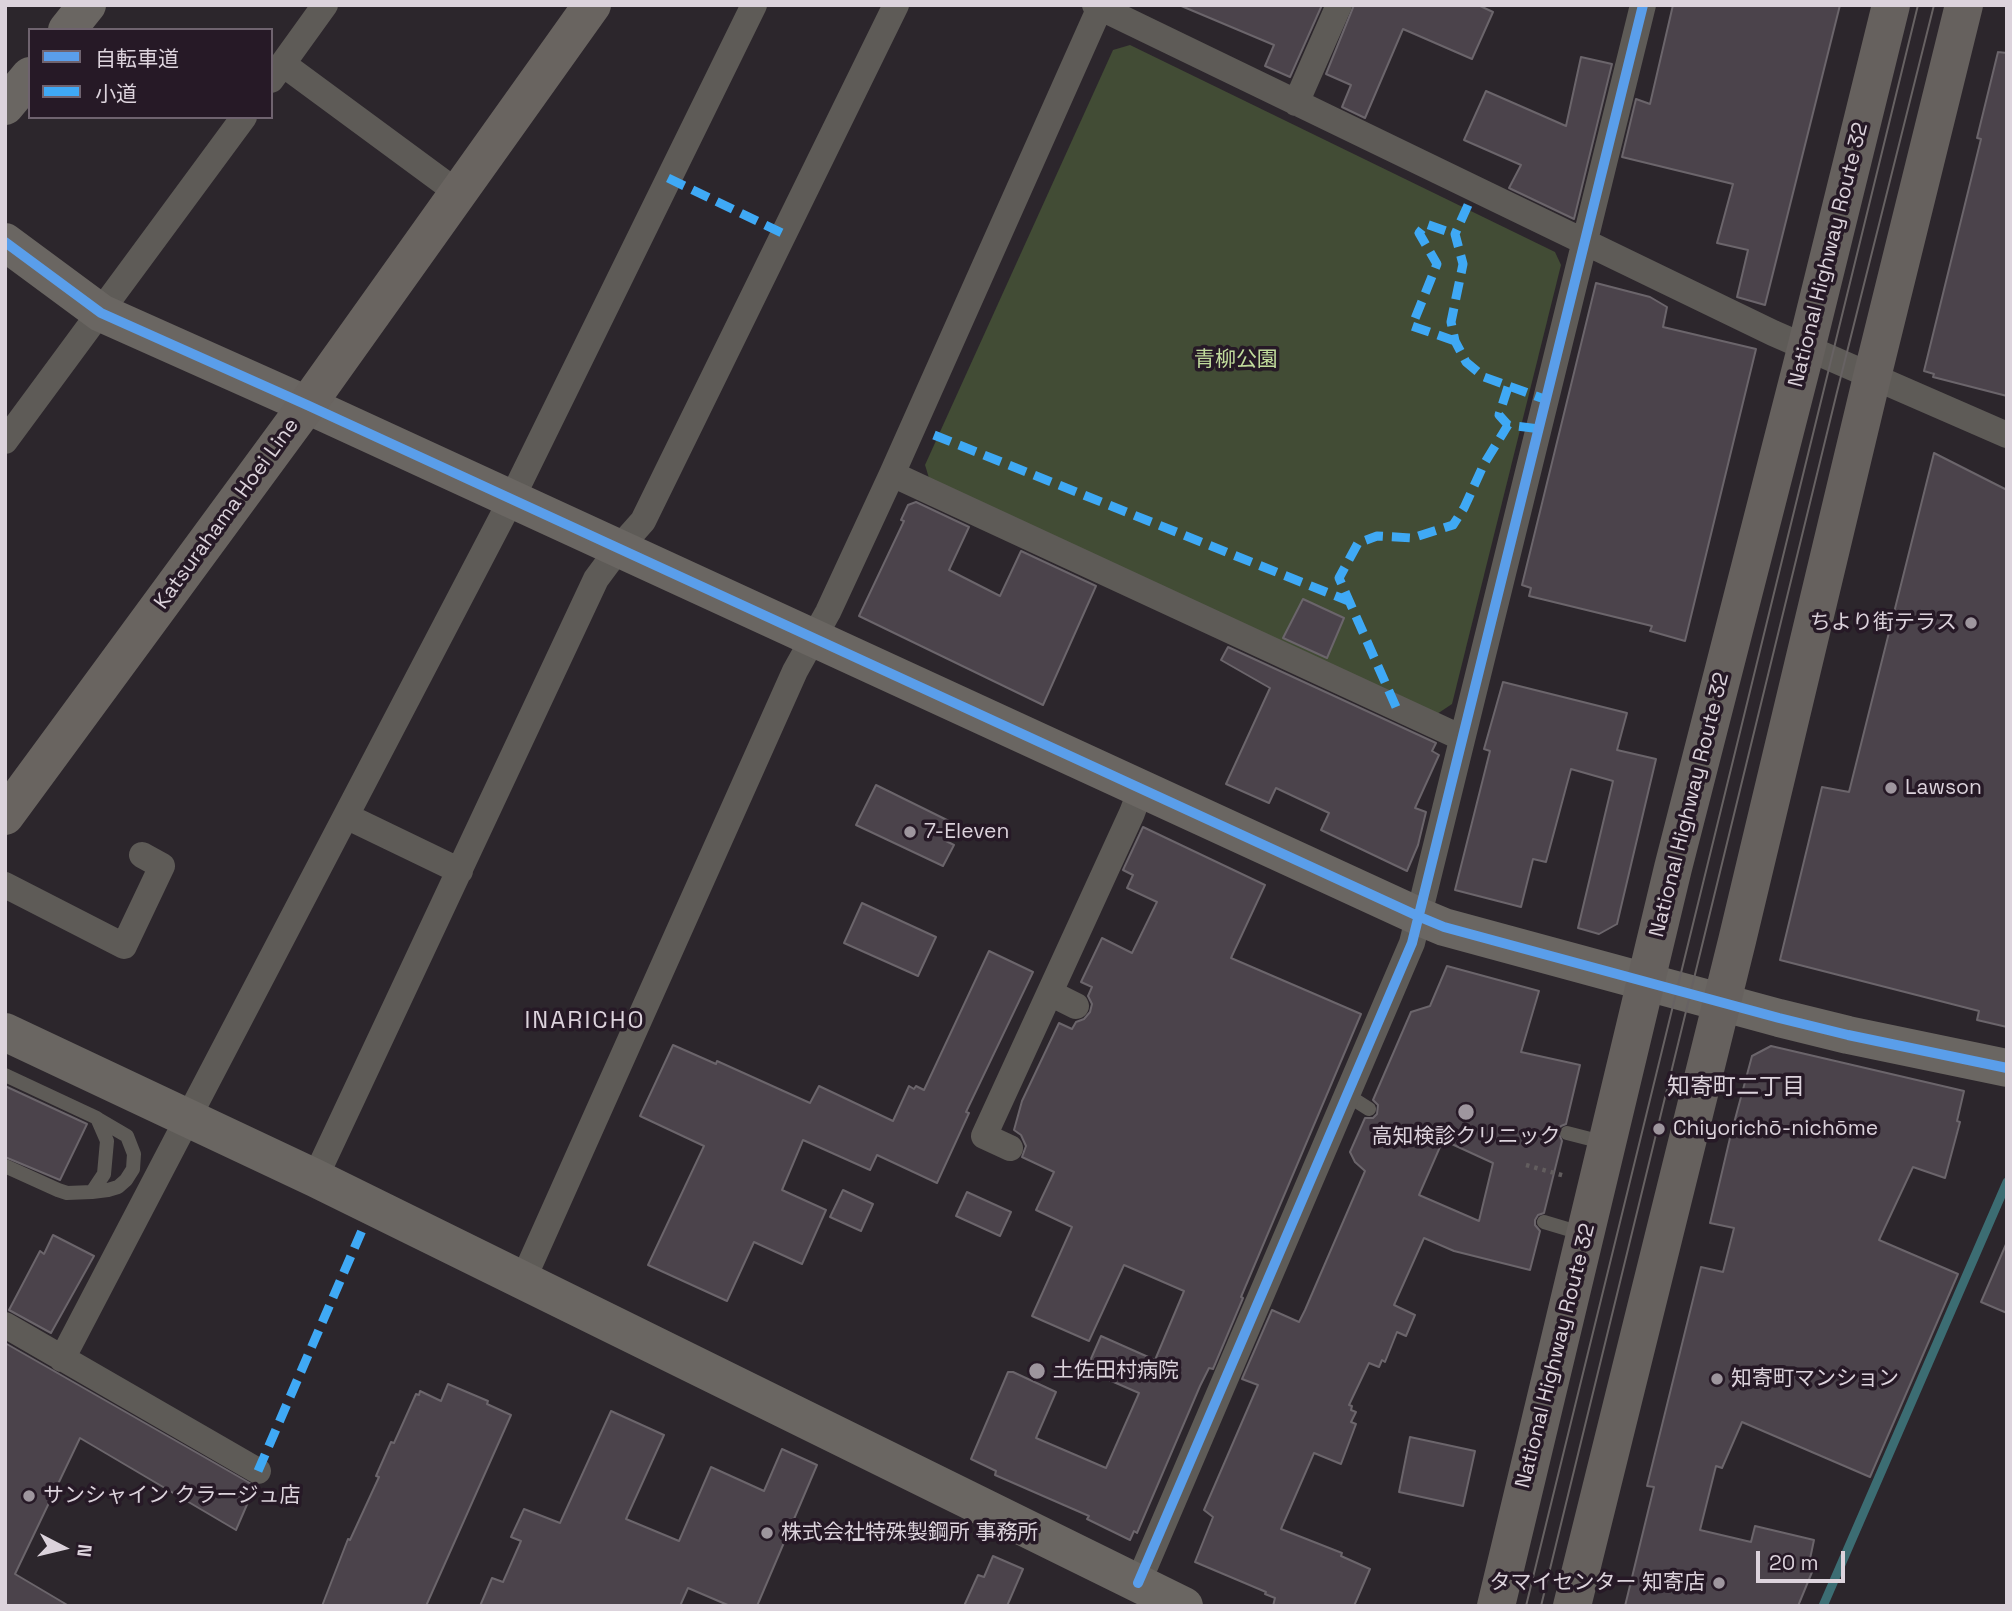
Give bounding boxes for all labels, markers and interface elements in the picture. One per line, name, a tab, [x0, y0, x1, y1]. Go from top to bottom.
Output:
legend	[28, 28, 273, 119]
text: 自転車道	[95, 45, 179, 72]
text: 小道	[95, 80, 137, 107]
street label: National Highway Route 32	[1784, 120, 1874, 390]
park label: 青柳公園	[1194, 347, 1278, 373]
street label: Katsurahama Hoei Line	[149, 414, 305, 614]
place label: ちより街テラス	[1810, 610, 1957, 636]
marker: ちより街テラス	[1963, 615, 1979, 631]
street label: National Highway Route 32	[1645, 670, 1735, 940]
place label: Lawson	[1905, 775, 1982, 801]
marker: Lawson	[1883, 780, 1899, 796]
place label: 7-Eleven	[924, 819, 1009, 845]
marker: 7-Eleven	[902, 824, 918, 840]
district label: INARICHO	[525, 1007, 645, 1035]
district label: 知寄町二丁目	[1667, 1074, 1805, 1102]
marker: 高知検診クリニック	[1456, 1102, 1476, 1122]
place label: Chiyorichō-nichōme	[1673, 1116, 1878, 1142]
marker: Chiyorichō-nichōme	[1651, 1121, 1667, 1137]
place label: 高知検診クリニック	[1372, 1124, 1560, 1150]
street label: National Highway Route 32	[1511, 1221, 1601, 1491]
place label: 土佐田村病院	[1053, 1358, 1179, 1384]
marker: 土佐田村病院	[1027, 1361, 1047, 1381]
place label: 知寄町マンション	[1731, 1366, 1899, 1392]
marker: 知寄町マンション	[1709, 1371, 1725, 1387]
place label: サンシャイン クラージュ店	[43, 1483, 300, 1509]
marker: サンシャイン クラージュ店	[21, 1488, 37, 1504]
north arrow	[28, 1513, 98, 1583]
place label: 株式会社特殊製鋼所 事務所	[781, 1520, 1038, 1546]
marker: 株式会社特殊製鋼所 事務所	[759, 1525, 775, 1541]
scale bar	[1760, 1538, 1849, 1582]
text: N	[71, 1543, 98, 1558]
text: 20 m	[1769, 1549, 1819, 1576]
place label: タマイセンター 知寄店	[1490, 1570, 1705, 1596]
marker: タマイセンター 知寄店	[1711, 1575, 1727, 1591]

